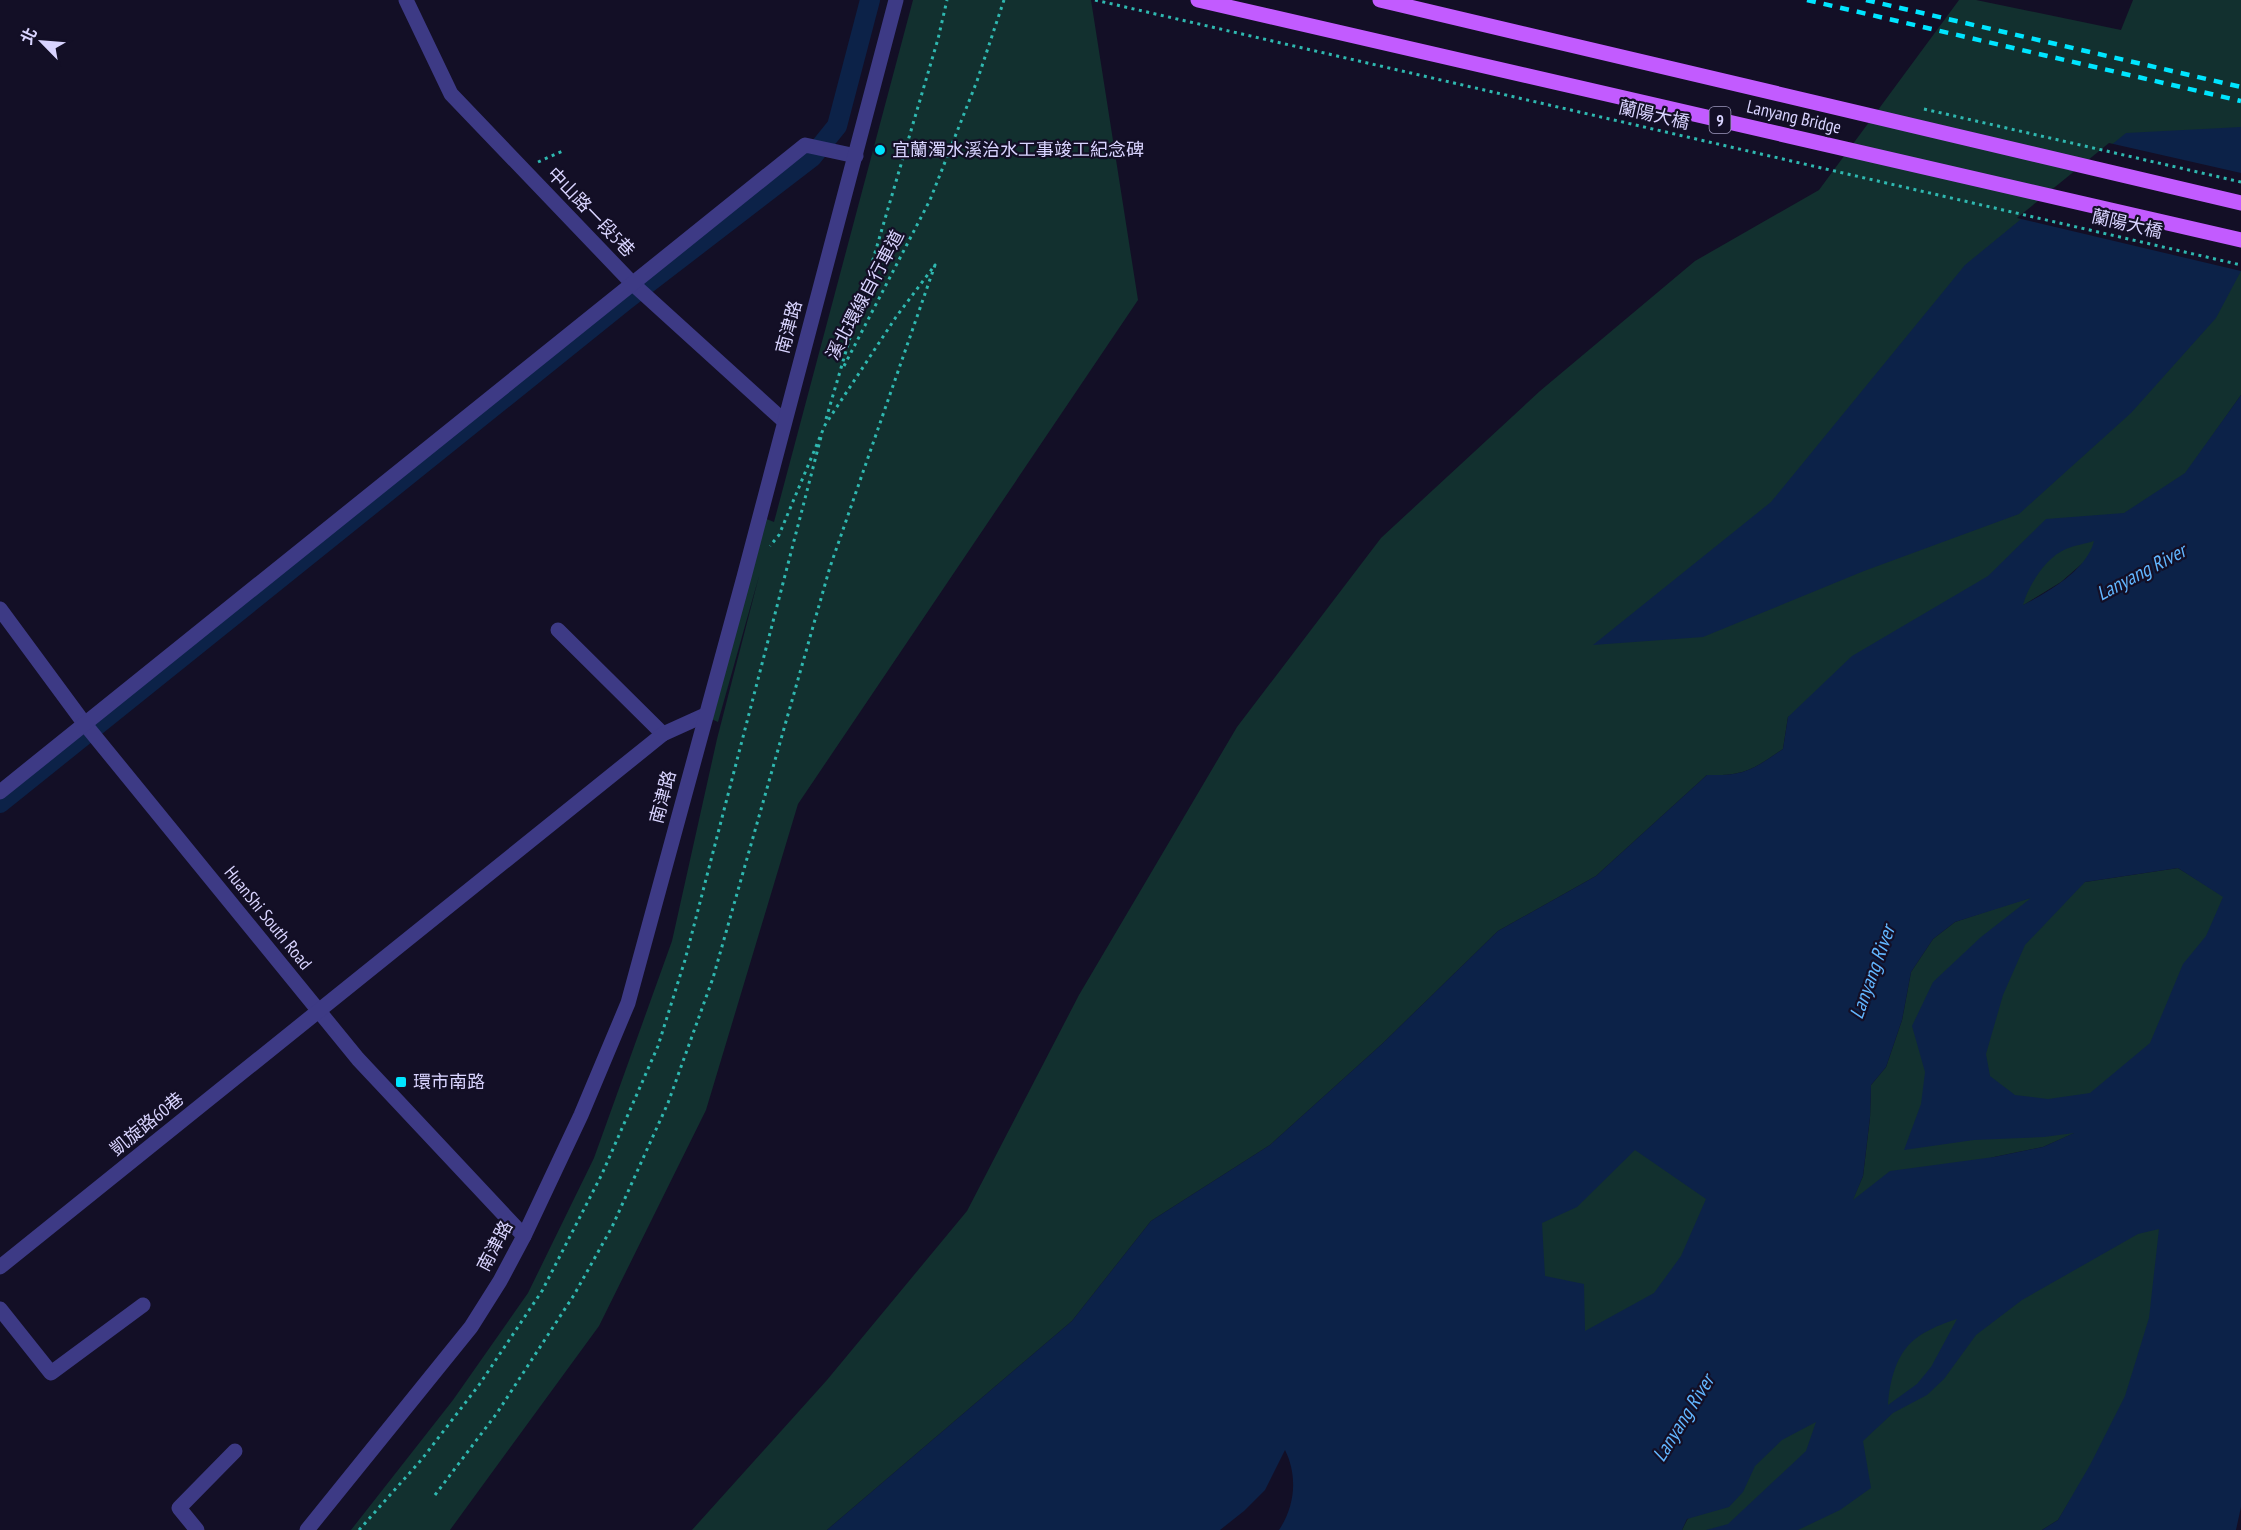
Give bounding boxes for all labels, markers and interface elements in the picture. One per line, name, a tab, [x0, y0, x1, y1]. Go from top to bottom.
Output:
north arrow	[12, 12, 72, 72]
text: 北	[16, 24, 41, 47]
street label: Lanyang Bridge	[1745, 94, 1844, 139]
street label: 蘭陽大橋	[1616, 95, 1692, 134]
road number: 9	[1710, 107, 1730, 133]
place label: 宜蘭濁水溪治水工事竣工紀念碑	[892, 138, 1144, 161]
marker: 宜蘭濁水溪治水工事竣工紀念碑	[873, 143, 887, 157]
street label: 中山路一段5巷	[543, 162, 640, 261]
street label: 蘭陽大橋	[2089, 204, 2165, 243]
street label: 溪北環線自行車道	[821, 226, 909, 364]
street label: 南津路	[770, 298, 807, 356]
water label: Lanyang River	[2092, 536, 2192, 606]
street label: 南津路	[644, 768, 681, 826]
street label: HuanShi South Road	[220, 861, 317, 974]
water label: Lanyang River	[1843, 919, 1902, 1022]
place label: 環市南路	[413, 1070, 485, 1093]
marker: 環市南路	[394, 1075, 408, 1089]
street label: 凱旋路60巷	[105, 1087, 188, 1160]
street label: 南津路	[472, 1217, 517, 1275]
water label: Lanyang River	[1646, 1368, 1721, 1466]

